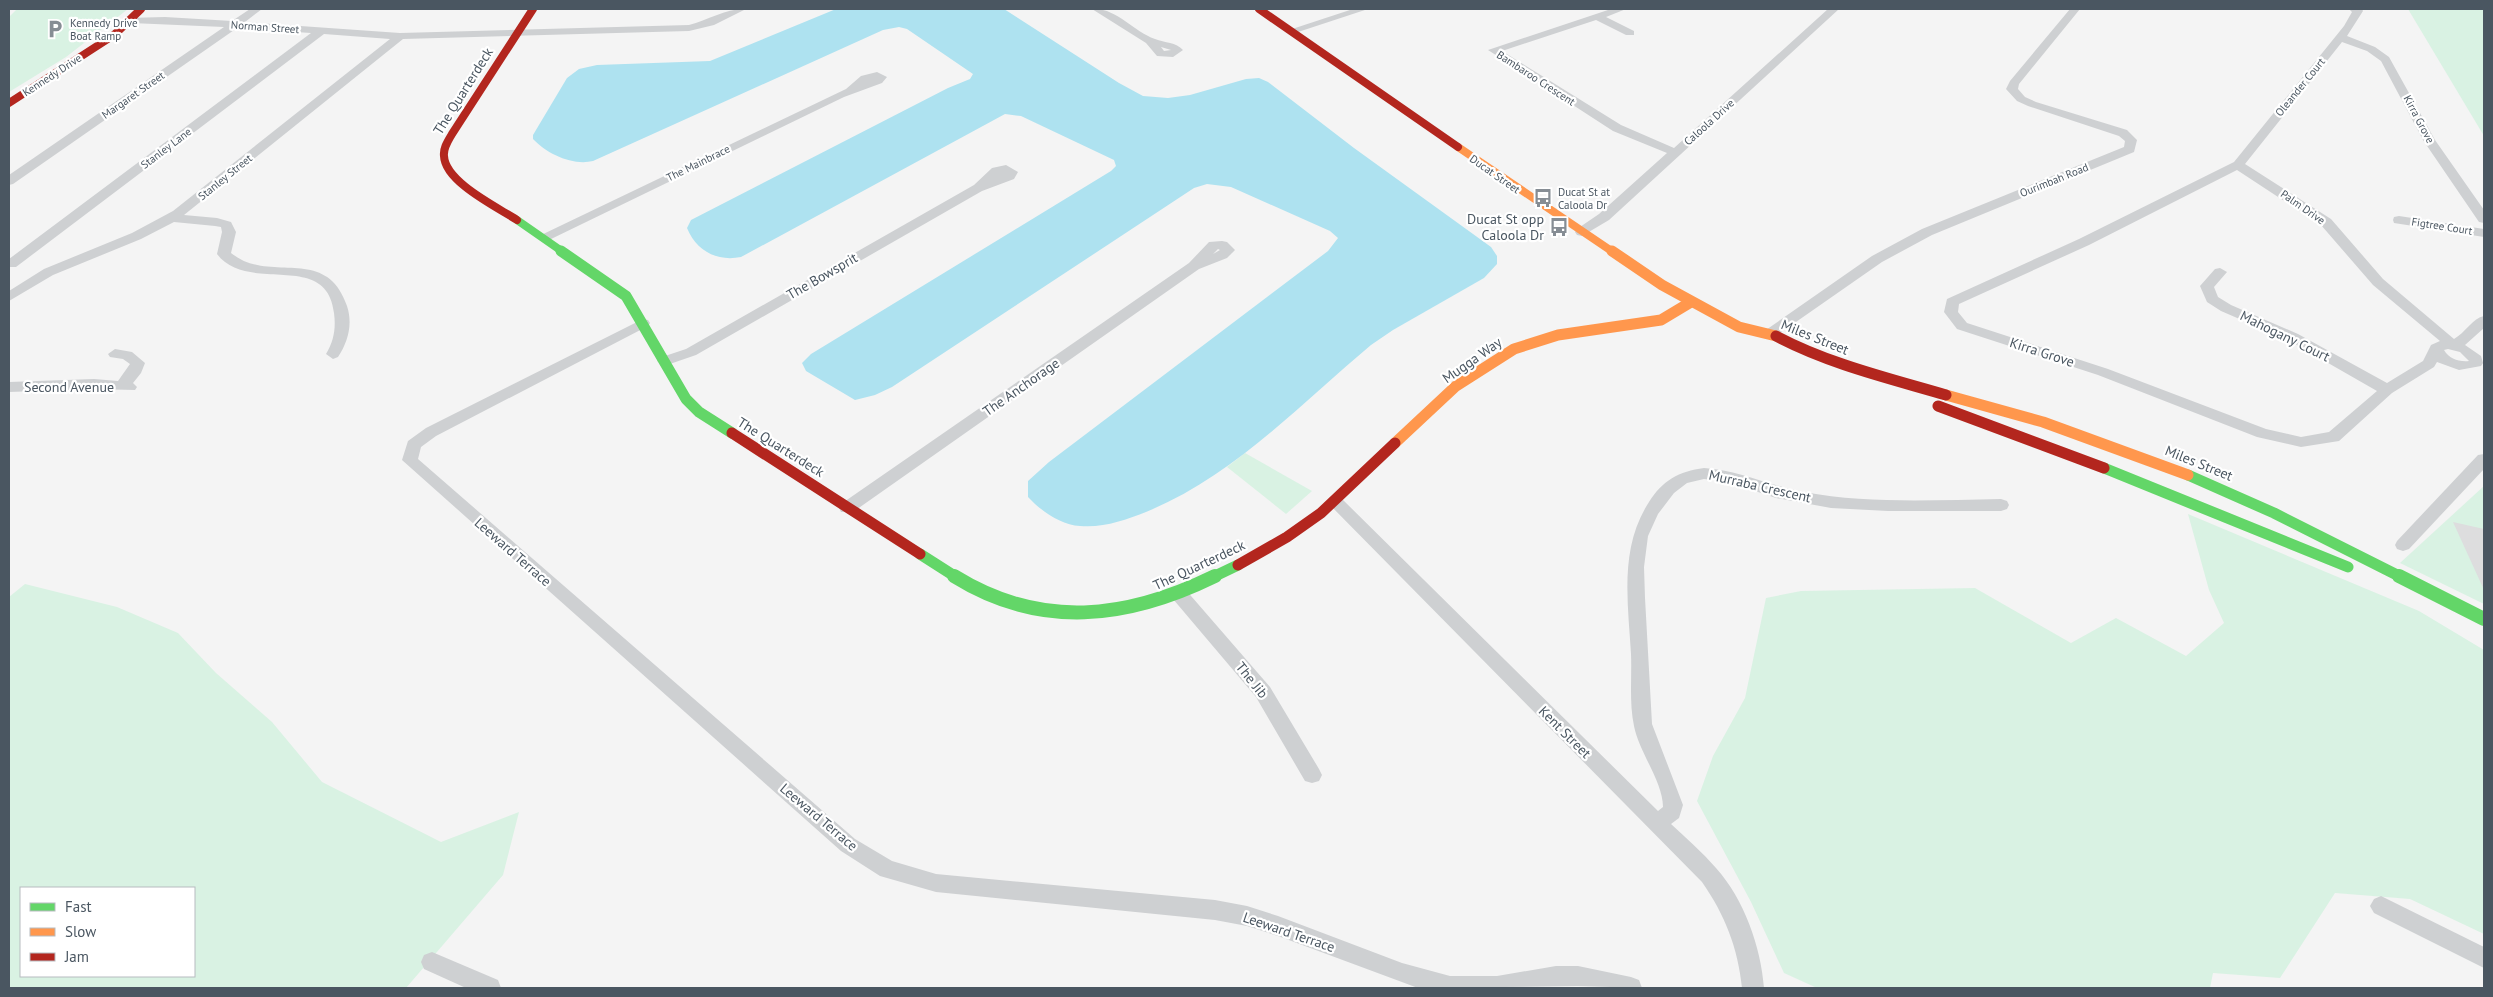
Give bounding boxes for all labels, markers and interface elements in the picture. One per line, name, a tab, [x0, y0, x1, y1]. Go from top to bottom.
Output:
place label: Kennedy Drive Boat Ramp	[70, 16, 138, 43]
parking icon: Kennedy Drive Boat Ramp	[44, 18, 66, 40]
street label: Norman Street	[230, 18, 300, 36]
street label: The Quarterdeck	[429, 44, 497, 138]
street label: Bambaroo Crescent	[1494, 47, 1578, 109]
street label: Kennedy Drive	[20, 50, 85, 99]
street label: Oleander Court	[2272, 55, 2328, 119]
street label: Margaret Street	[99, 68, 167, 122]
street label: Kirra Grove	[2400, 93, 2438, 146]
street label: Caloola Drive	[1681, 96, 1737, 148]
street label: Stanley Lane	[138, 124, 194, 172]
street label: The Mainbrace	[664, 141, 733, 184]
street label: Stanley Street	[195, 151, 255, 203]
street label: Ducat Street	[1467, 152, 1523, 197]
street label: Ourimbah Road	[2018, 160, 2090, 200]
place label: Ducat St at Caloola Dr	[1558, 185, 1610, 212]
bus stop icon: Ducat St at Caloola Dr	[1532, 187, 1554, 209]
street label: Palm Drive	[2278, 187, 2328, 228]
place label: Ducat St opp Caloola Dr	[1467, 210, 1544, 244]
street label: Figtree Court	[2411, 214, 2474, 238]
bus stop icon: Ducat St opp Caloola Dr	[1548, 216, 1570, 238]
street label: The Bowsprit	[783, 248, 861, 304]
street label: Mahogany Court	[2237, 307, 2333, 366]
street label: Miles Street	[1779, 315, 1852, 359]
street label: Mugga Way	[1439, 333, 1506, 387]
street label: Kirra Grove	[2007, 333, 2077, 371]
street label: The Anchorage	[979, 354, 1063, 420]
street label: Second Avenue	[24, 378, 114, 396]
street label: The Quarterdeck	[734, 413, 828, 481]
street label: Miles Street	[2163, 441, 2236, 485]
street label: Murraba Crescent	[1707, 465, 1813, 507]
street label: Leeward Terrace	[471, 514, 555, 590]
street label: The Quarterdeck	[1150, 536, 1248, 594]
street label: The Jib	[1232, 658, 1272, 702]
street label: Kent Street	[1535, 702, 1595, 762]
street label: Leeward Terrace	[777, 779, 861, 855]
legend	[20, 887, 195, 977]
text: Fast	[65, 897, 92, 916]
street label: Leeward Terrace	[1241, 908, 1337, 956]
text: Slow	[65, 922, 96, 941]
text: Jam	[64, 947, 89, 966]

